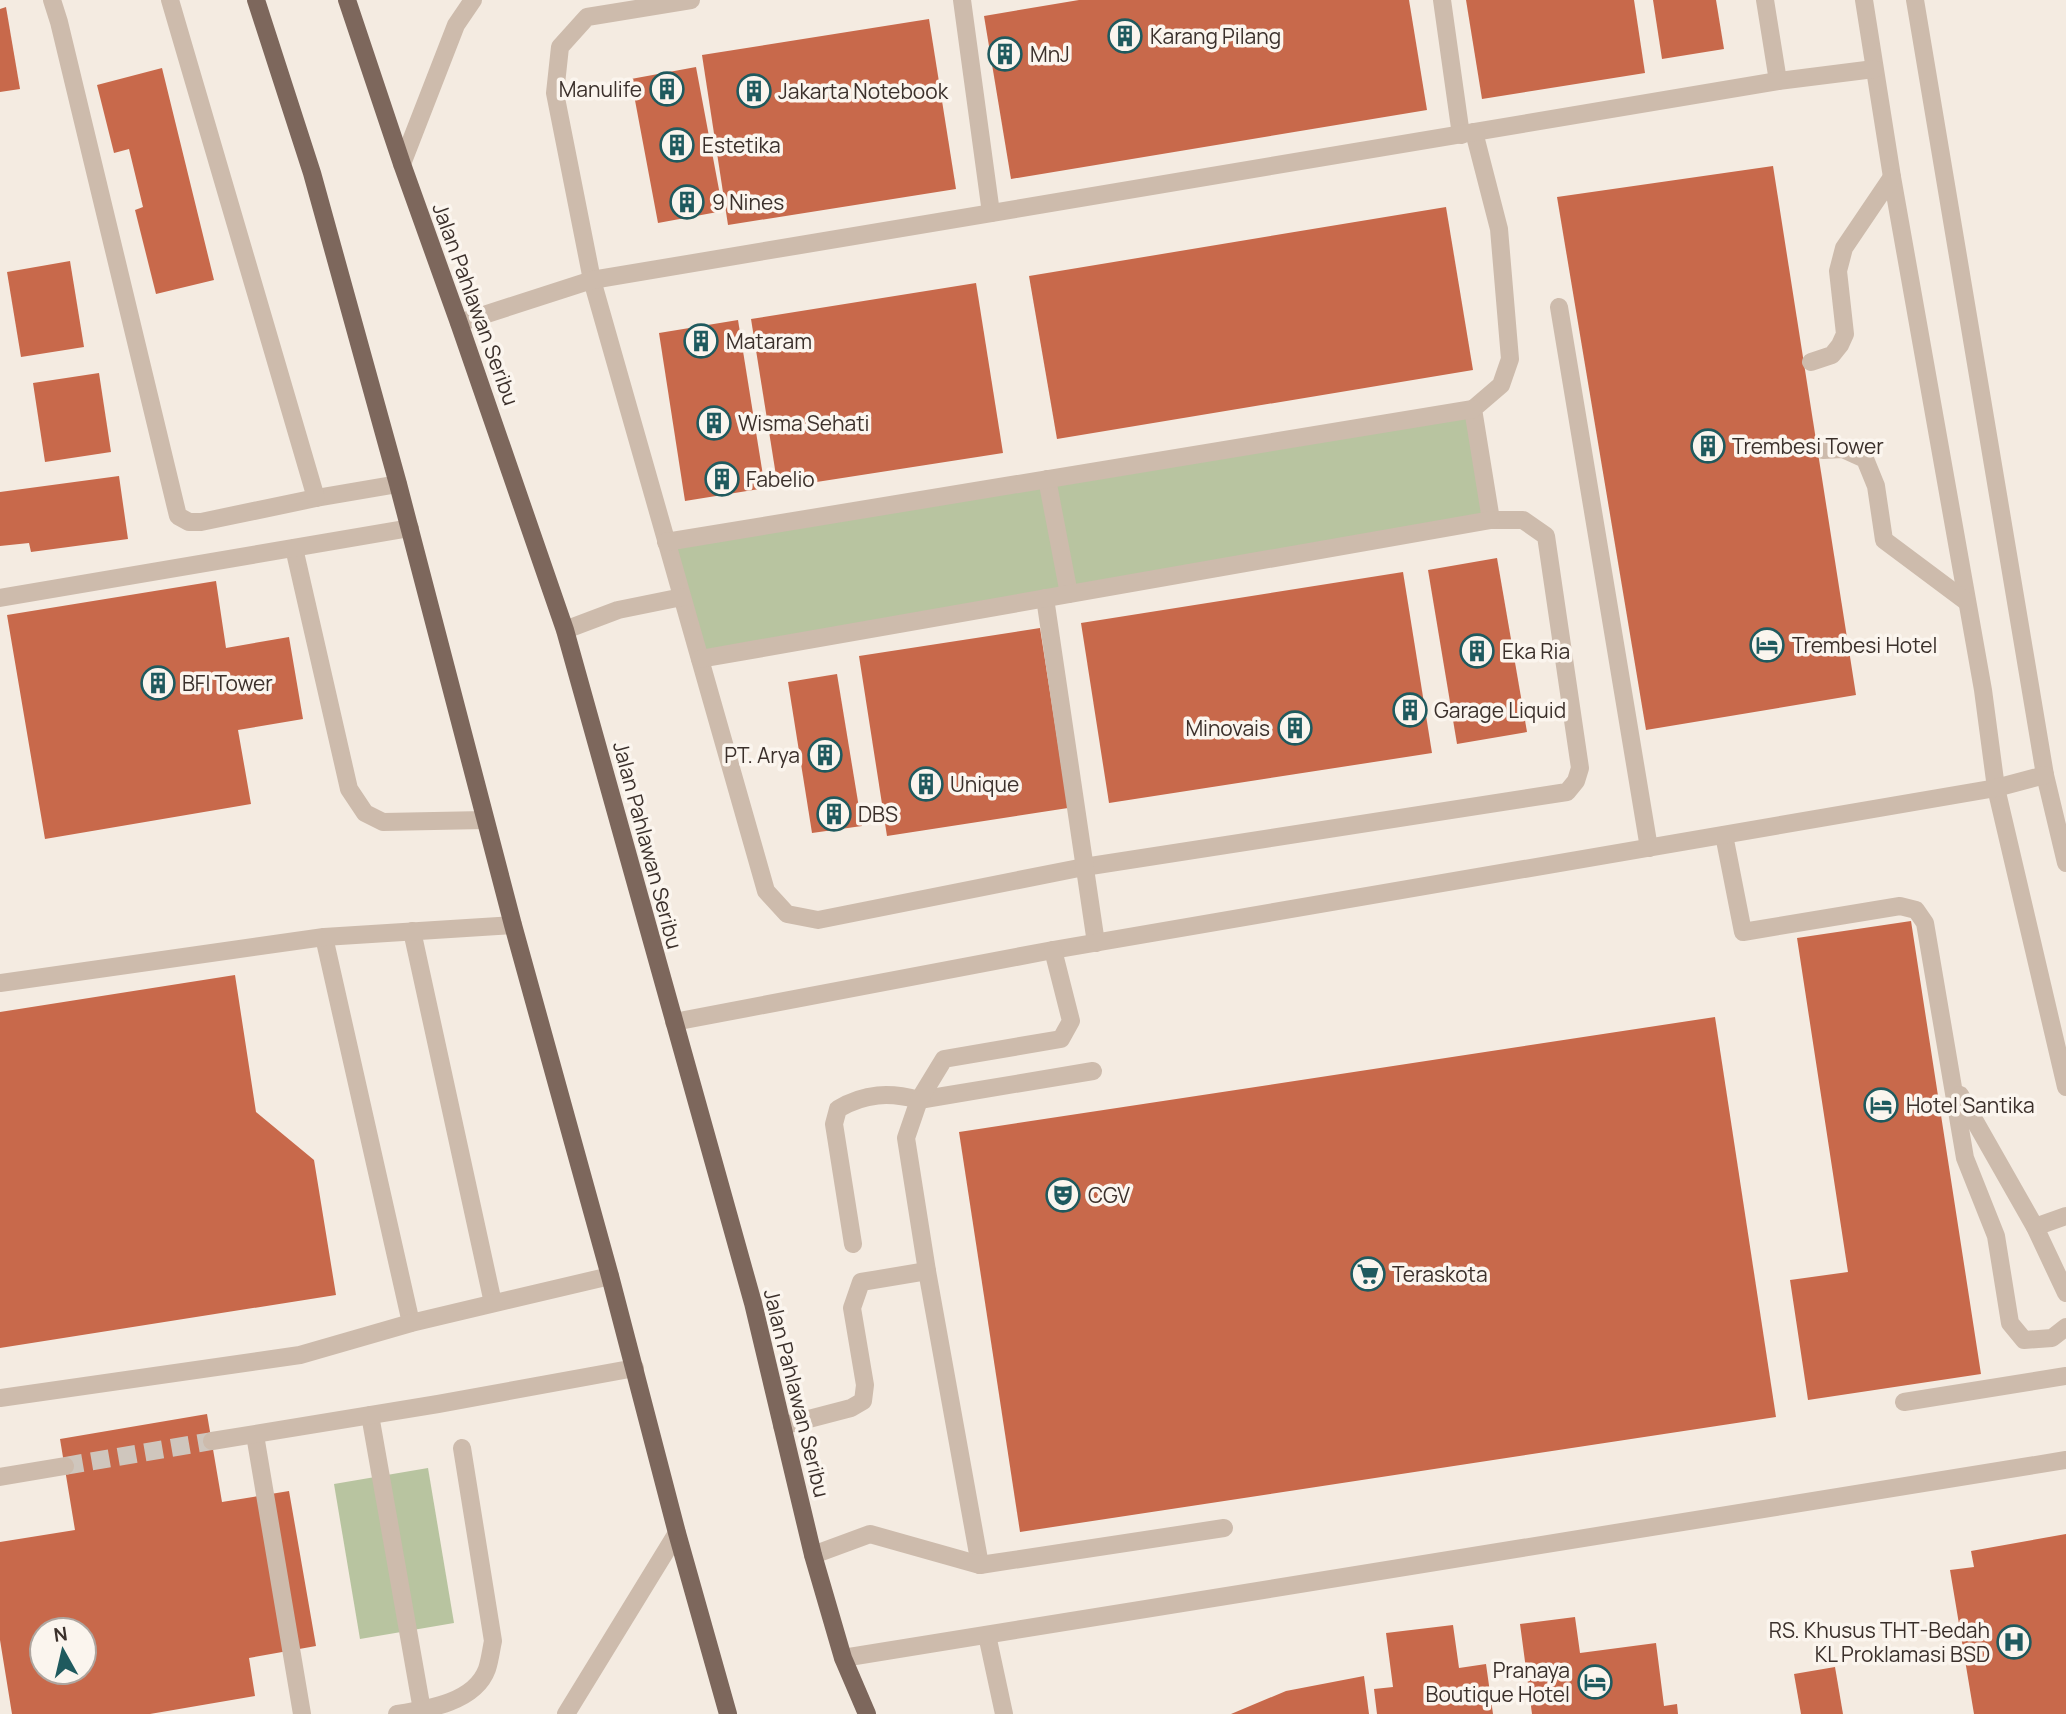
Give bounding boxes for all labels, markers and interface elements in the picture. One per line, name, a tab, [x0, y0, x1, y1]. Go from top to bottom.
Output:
building icon: Karang Pilang	[1106, 17, 1144, 55]
place label: Karang Pilang	[1150, 22, 1281, 50]
building icon: MnJ	[986, 35, 1024, 73]
place label: MnJ	[1030, 40, 1070, 68]
building icon: Manulife	[648, 70, 686, 108]
building icon: Jakarta Notebook	[735, 72, 773, 110]
place label: Manulife	[559, 75, 642, 103]
place label: Jakarta Notebook	[778, 77, 949, 105]
building icon: Estetika	[658, 126, 696, 164]
place label: Estetika	[702, 131, 781, 159]
building icon: 9 Nines	[668, 183, 706, 221]
place label: 9 Nines	[712, 188, 784, 216]
street label: Jalan Pahlawan Seribu	[426, 199, 526, 409]
building icon: Mataram	[682, 322, 720, 360]
place label: Mataram	[726, 327, 812, 355]
building icon: Wisma Sehati	[695, 404, 733, 442]
place label: Wisma Sehati	[738, 409, 870, 437]
building icon: Trembesi Tower	[1689, 427, 1727, 465]
place label: Trembesi Tower	[1732, 432, 1884, 460]
building icon: Fabelio	[703, 460, 741, 498]
place label: Fabelio	[746, 465, 815, 493]
hotel icon: Trembesi Hotel	[1748, 626, 1786, 664]
place label: Trembesi Hotel	[1792, 631, 1937, 659]
building icon: Eka Ria	[1458, 632, 1496, 670]
place label: Eka Ria	[1502, 637, 1570, 665]
building icon: BFI Tower	[139, 664, 177, 702]
place label: BFI Tower	[182, 669, 273, 697]
building icon: Garage Liquid	[1391, 691, 1429, 729]
place label: Garage Liquid	[1434, 696, 1566, 724]
building icon: Minovais	[1276, 709, 1314, 747]
place label: Minovais	[1185, 714, 1270, 742]
building icon: PT. Arya	[806, 736, 844, 774]
street label: Jalan Pahlawan Seribu	[607, 738, 689, 952]
place label: PT. Arya	[724, 741, 800, 769]
building icon: Unique	[907, 765, 945, 803]
place label: Unique	[950, 770, 1019, 798]
building icon: DBS	[815, 795, 853, 833]
place label: DBS	[858, 800, 898, 828]
hotel icon: Hotel Santika	[1862, 1086, 1900, 1124]
place label: Hotel Santika	[1906, 1091, 2035, 1119]
theatre icon: CGV	[1044, 1176, 1082, 1214]
place label: CGV	[1088, 1181, 1130, 1209]
supermarket icon: Teraskota	[1349, 1255, 1387, 1293]
place label: Teraskota	[1392, 1260, 1488, 1288]
street label: Jalan Pahlawan Seribu	[758, 1286, 836, 1500]
north arrow	[28, 1616, 98, 1686]
place label: RS. Khusus THT-Bedah KL Proklamasi BSD	[1769, 1616, 1990, 1668]
text: N	[52, 1620, 69, 1648]
hospital icon: RS. Khusus THT-Bedah KL Proklamasi BSD	[1995, 1623, 2033, 1661]
place label: Pranaya Boutique Hotel	[1426, 1656, 1570, 1708]
hotel icon: Pranaya Boutique Hotel	[1576, 1663, 1614, 1701]

